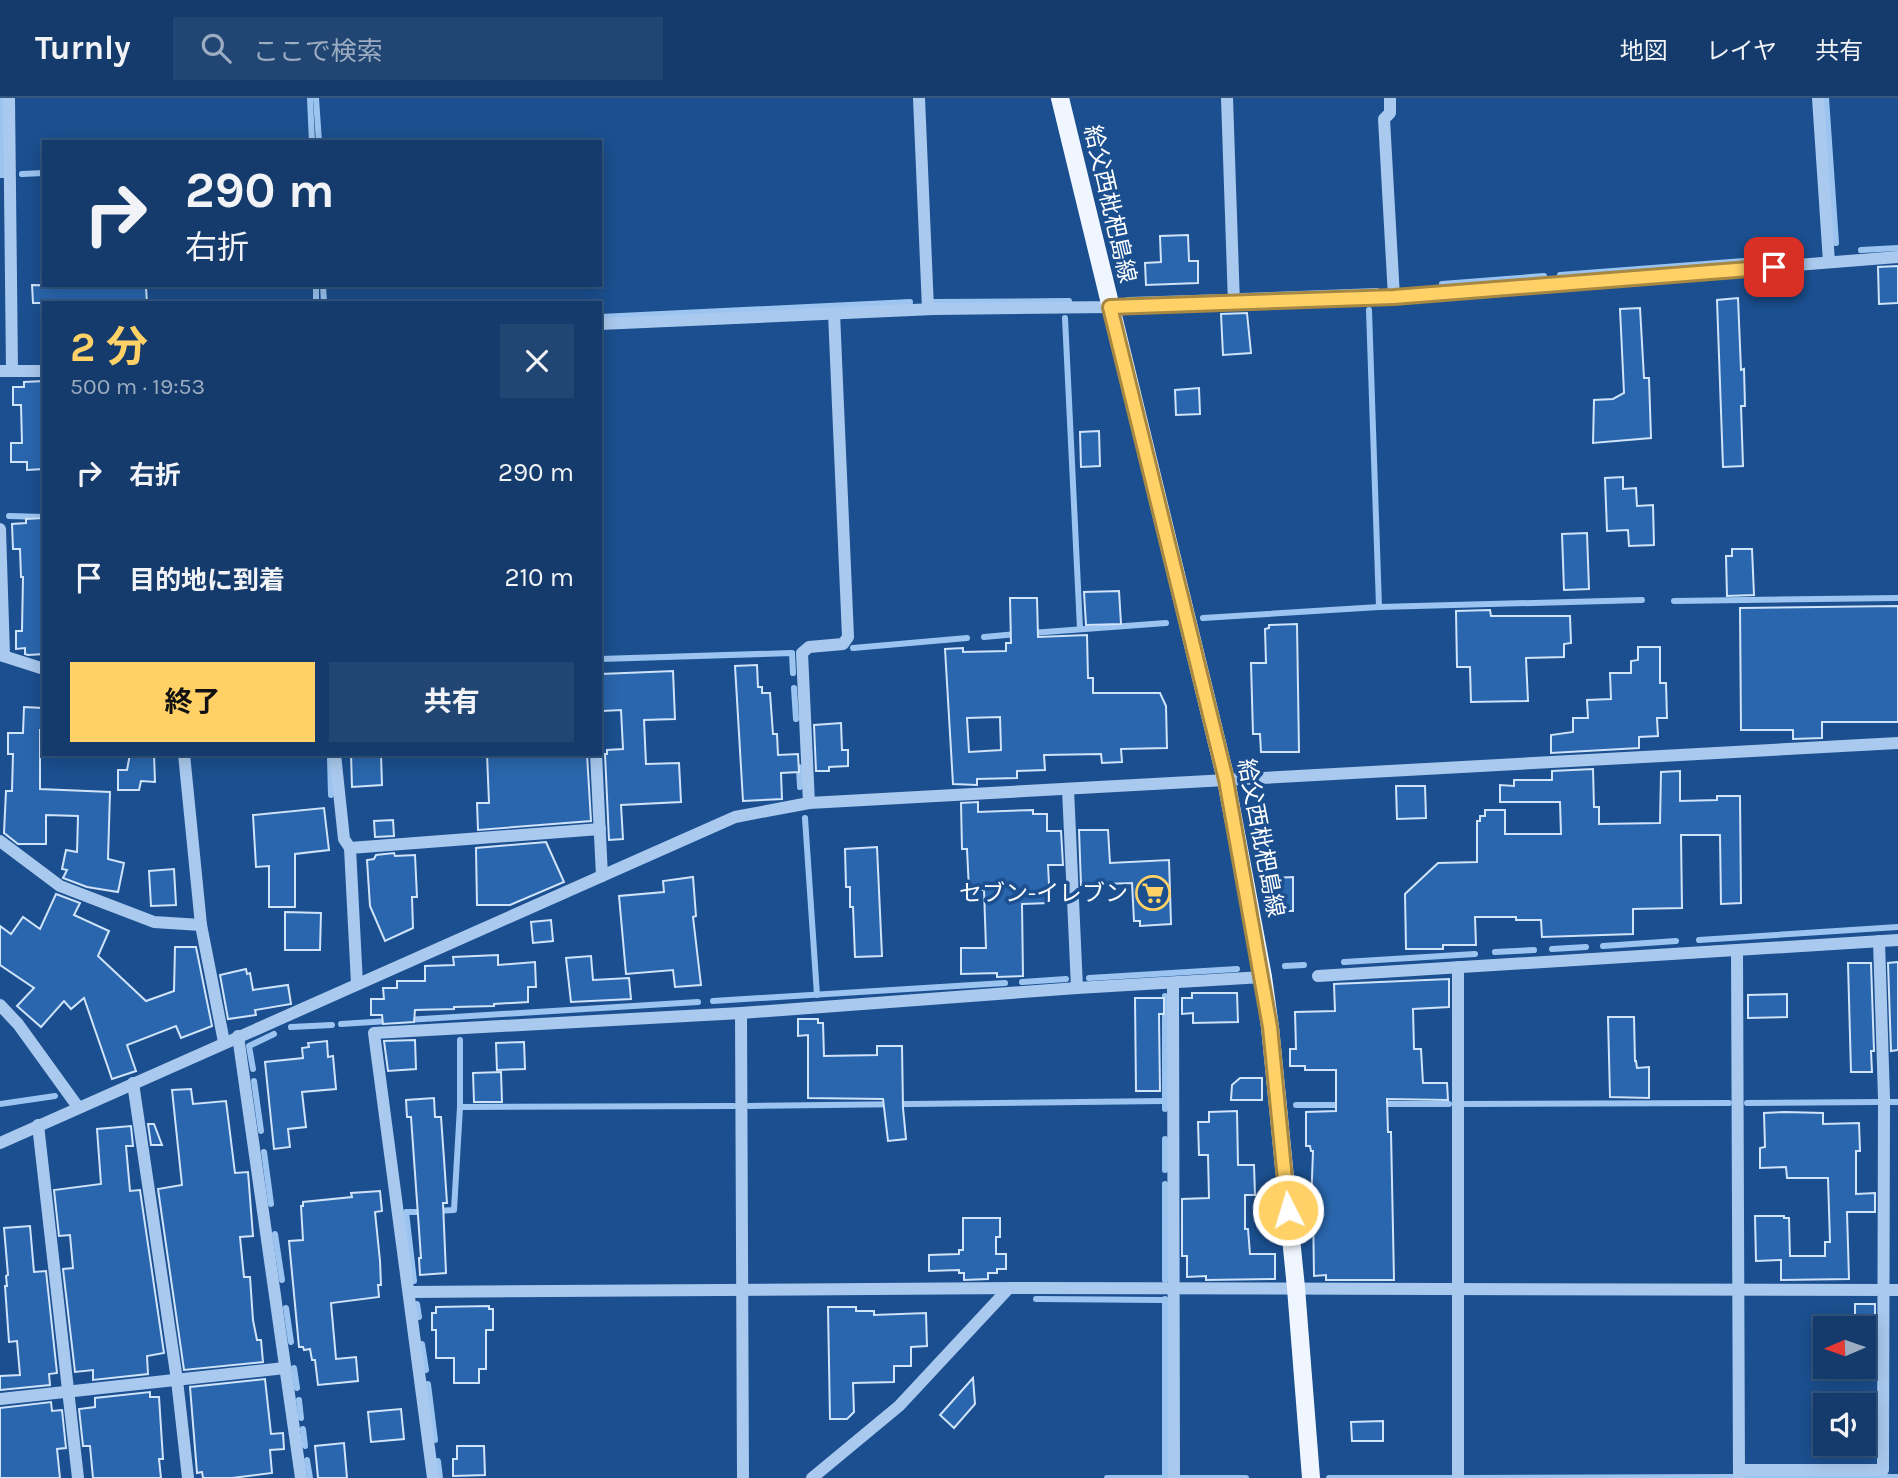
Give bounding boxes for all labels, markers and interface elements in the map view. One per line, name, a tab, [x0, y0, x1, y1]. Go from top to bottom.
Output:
search box	[173, 17, 663, 80]
text: Turnly	[35, 29, 131, 67]
icon: search	[197, 29, 235, 67]
text: ここで検索	[253, 36, 383, 67]
text: 地図	[1620, 37, 1668, 65]
text: レイヤ	[1706, 37, 1777, 65]
text: 共有	[1815, 37, 1863, 65]
street label: 給父西枇杷島線	[1079, 123, 1141, 285]
text: 290 m	[185, 162, 334, 219]
icon: right	[70, 168, 161, 259]
text: 右折	[185, 229, 249, 266]
pin	[1744, 237, 1804, 297]
icon: arrive	[1755, 248, 1793, 286]
text: 2 分	[70, 322, 148, 372]
button: close	[500, 324, 574, 398]
text: 500 m · 19:53	[70, 373, 205, 400]
icon: right	[70, 454, 108, 492]
text: 290 m	[498, 457, 574, 488]
text: 右折	[129, 460, 181, 491]
icon: arrive	[70, 559, 108, 597]
text: 210 m	[504, 562, 574, 593]
text: 目的地に到着	[129, 565, 285, 596]
button: 終了	[70, 662, 315, 742]
button: 共有	[329, 662, 574, 742]
street label: 給父西枇杷島線	[1232, 756, 1290, 920]
supermarket icon: セブン-イレブン	[1134, 874, 1172, 912]
place label: セブン-イレブン	[959, 880, 1128, 907]
position arrow	[1251, 1173, 1325, 1247]
north arrow	[1813, 1316, 1876, 1379]
map controls	[1813, 1316, 1876, 1456]
button: sound	[1813, 1393, 1876, 1456]

